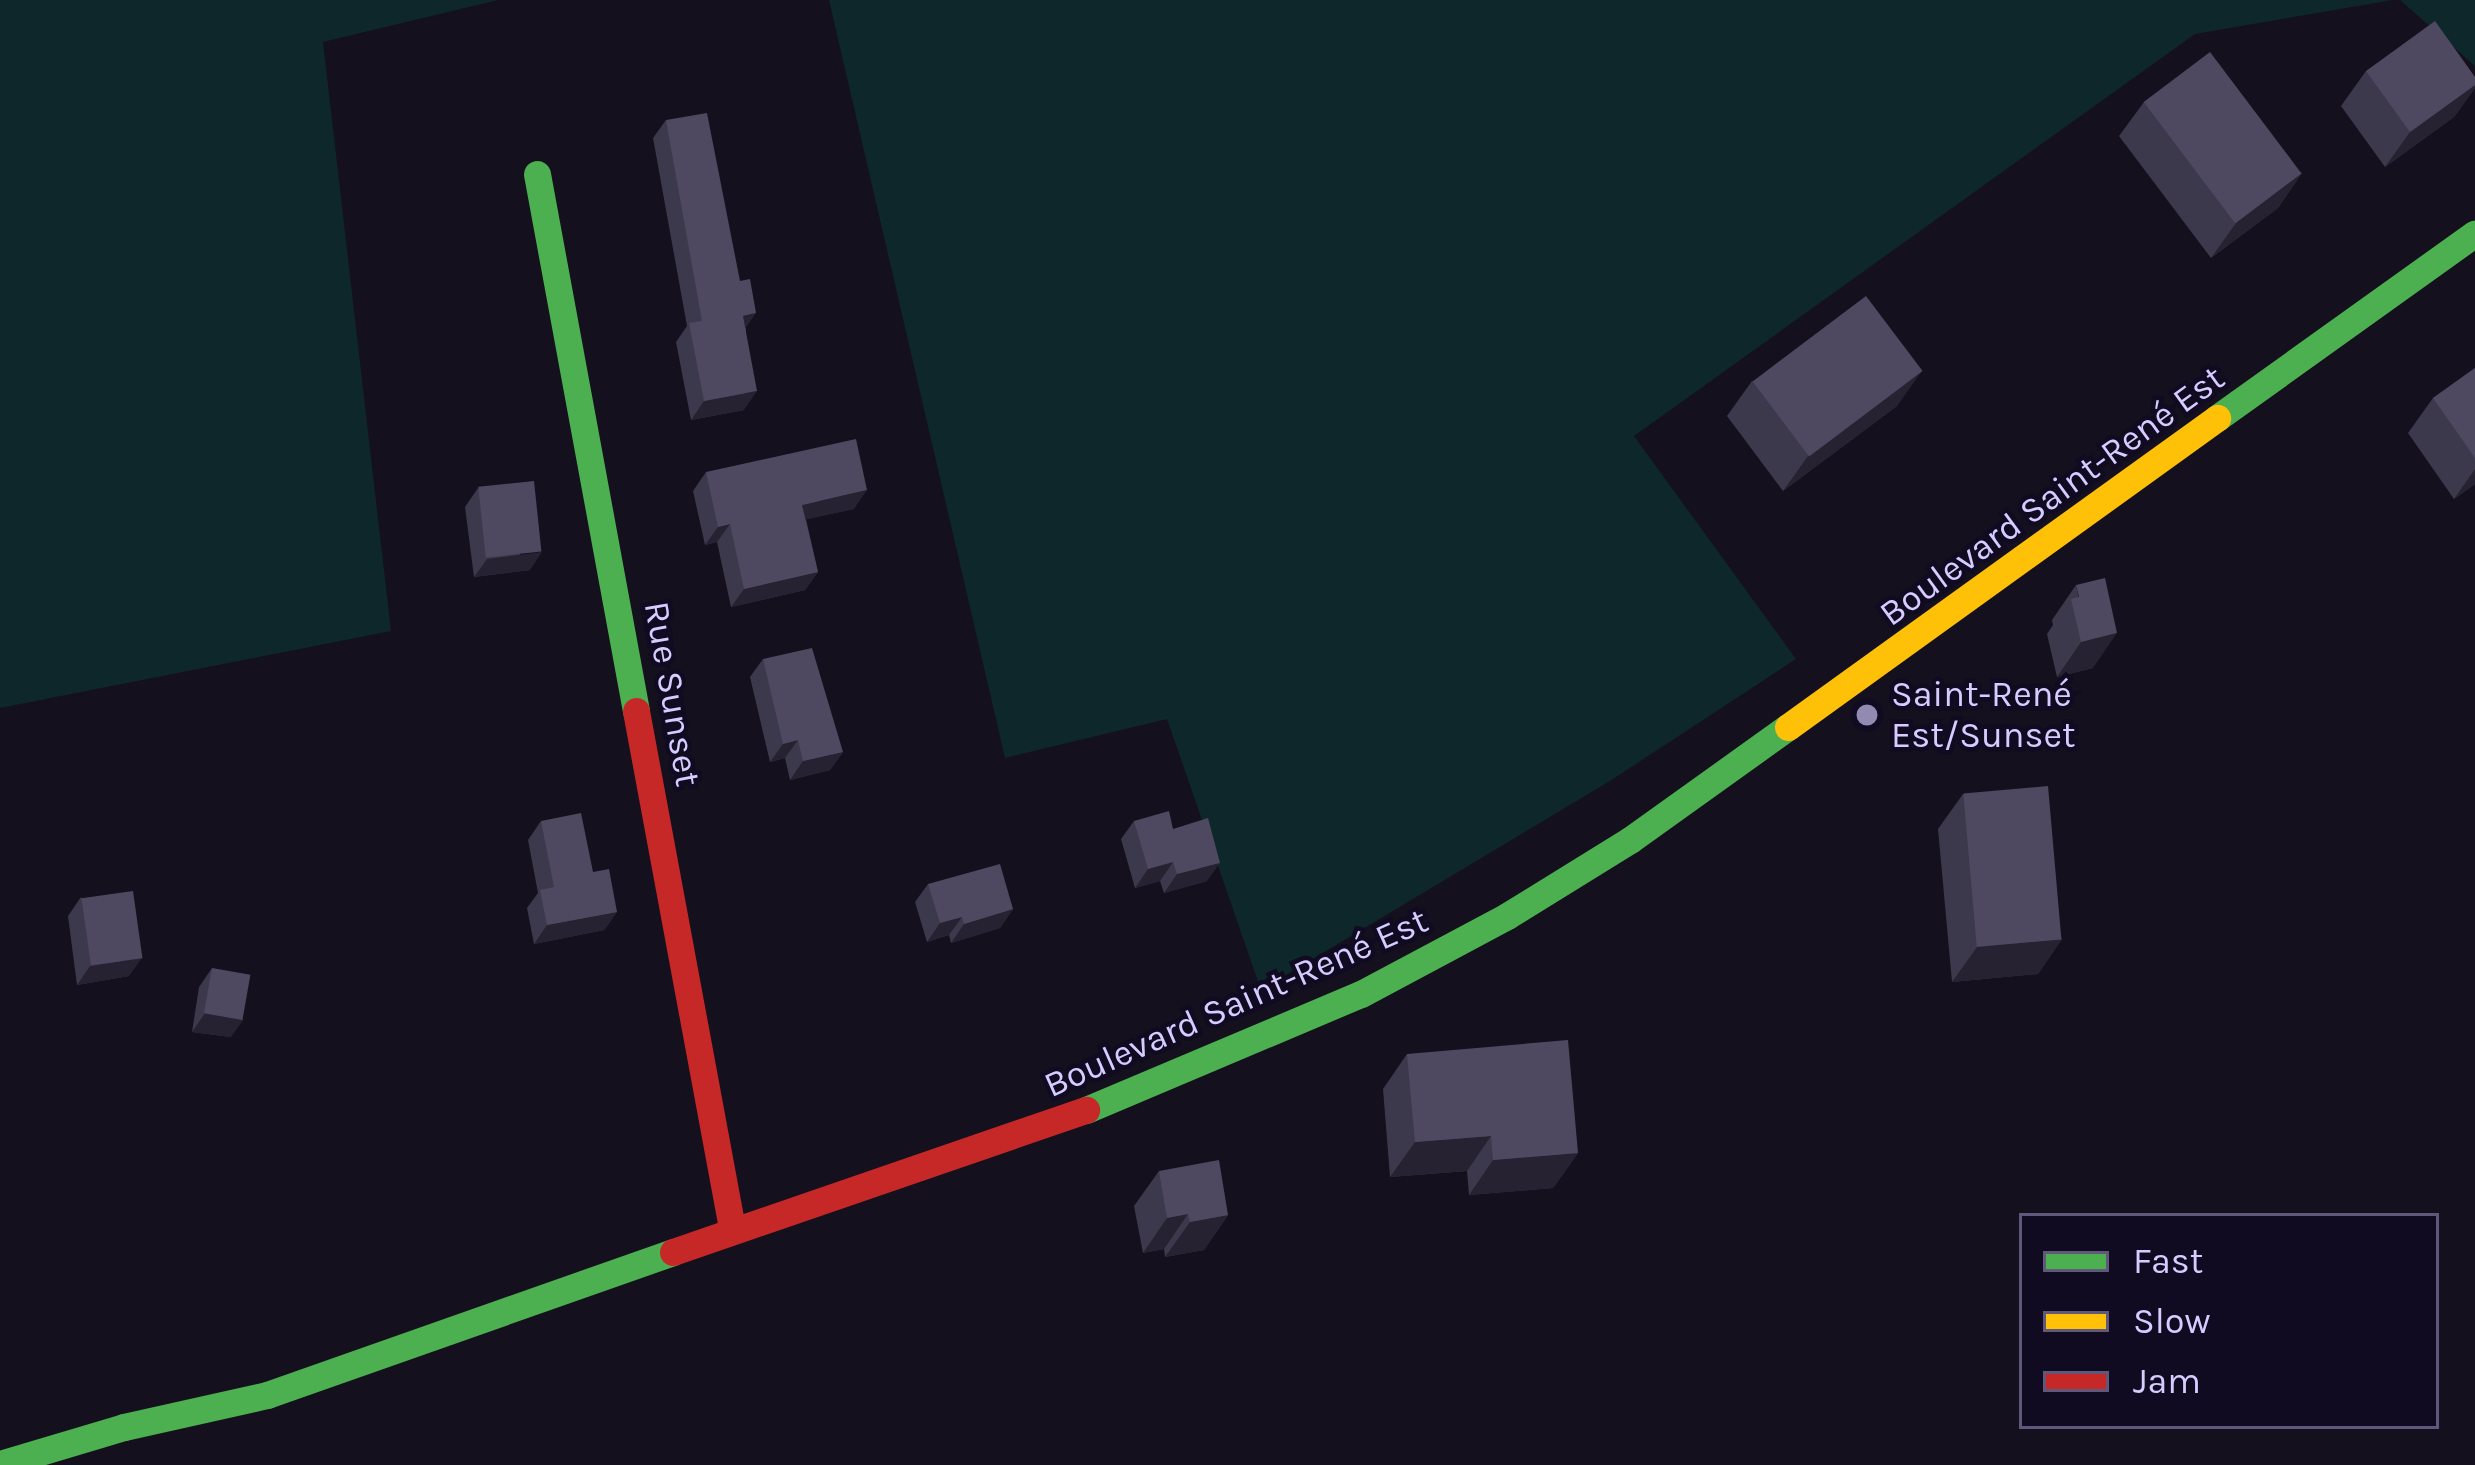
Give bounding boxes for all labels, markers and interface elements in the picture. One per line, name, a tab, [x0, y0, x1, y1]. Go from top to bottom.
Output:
street label: Boulevard Saint-René Est	[1871, 356, 2233, 636]
street label: Rue Sunset	[634, 598, 710, 790]
place label: Saint-René Est/Sunset	[1891, 672, 2075, 757]
marker: Saint-René Est/Sunset	[1854, 702, 1880, 728]
street label: Boulevard Saint-René Est	[1038, 899, 1434, 1107]
legend	[2019, 1213, 2439, 1429]
text: Fast	[2133, 1240, 2203, 1282]
text: Slow	[2133, 1300, 2211, 1342]
text: Jam	[2133, 1360, 2201, 1402]

